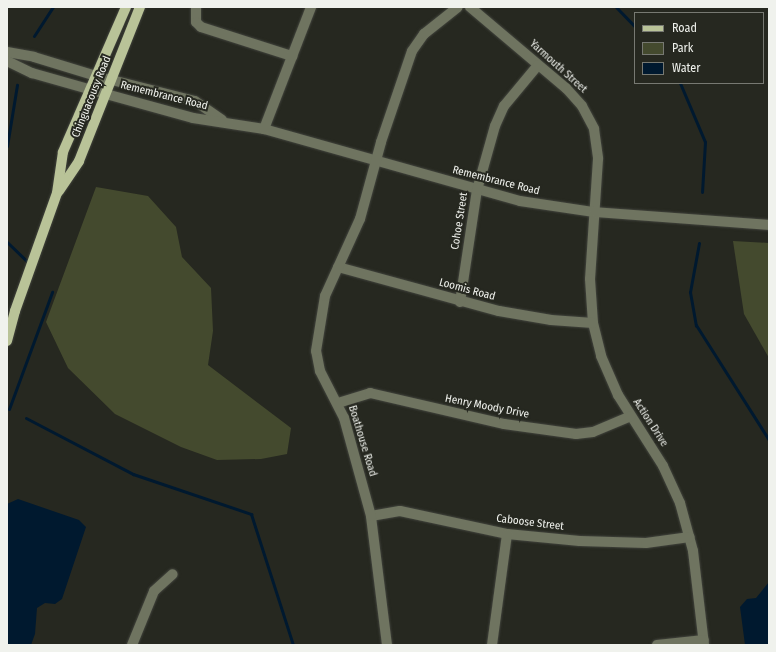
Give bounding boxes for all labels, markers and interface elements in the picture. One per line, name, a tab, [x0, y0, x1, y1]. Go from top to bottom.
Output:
legend	[634, 12, 764, 84]
text: Road	[672, 21, 697, 35]
street label: Yarmouth Street	[527, 38, 589, 96]
text: Park	[672, 41, 693, 55]
street label: Chinguacousy Road	[70, 54, 114, 140]
text: Water	[672, 61, 700, 75]
street label: Remembrance Road	[119, 79, 209, 113]
street label: Remembrance Road	[451, 164, 541, 198]
street label: Cohoe Street	[449, 191, 471, 251]
street label: Loomis Road	[438, 276, 496, 304]
street label: Henry Moody Drive	[444, 392, 530, 422]
street label: Action Drive	[630, 397, 670, 449]
street label: Boathouse Road	[345, 404, 379, 478]
street label: Caboose Street	[495, 512, 565, 534]

